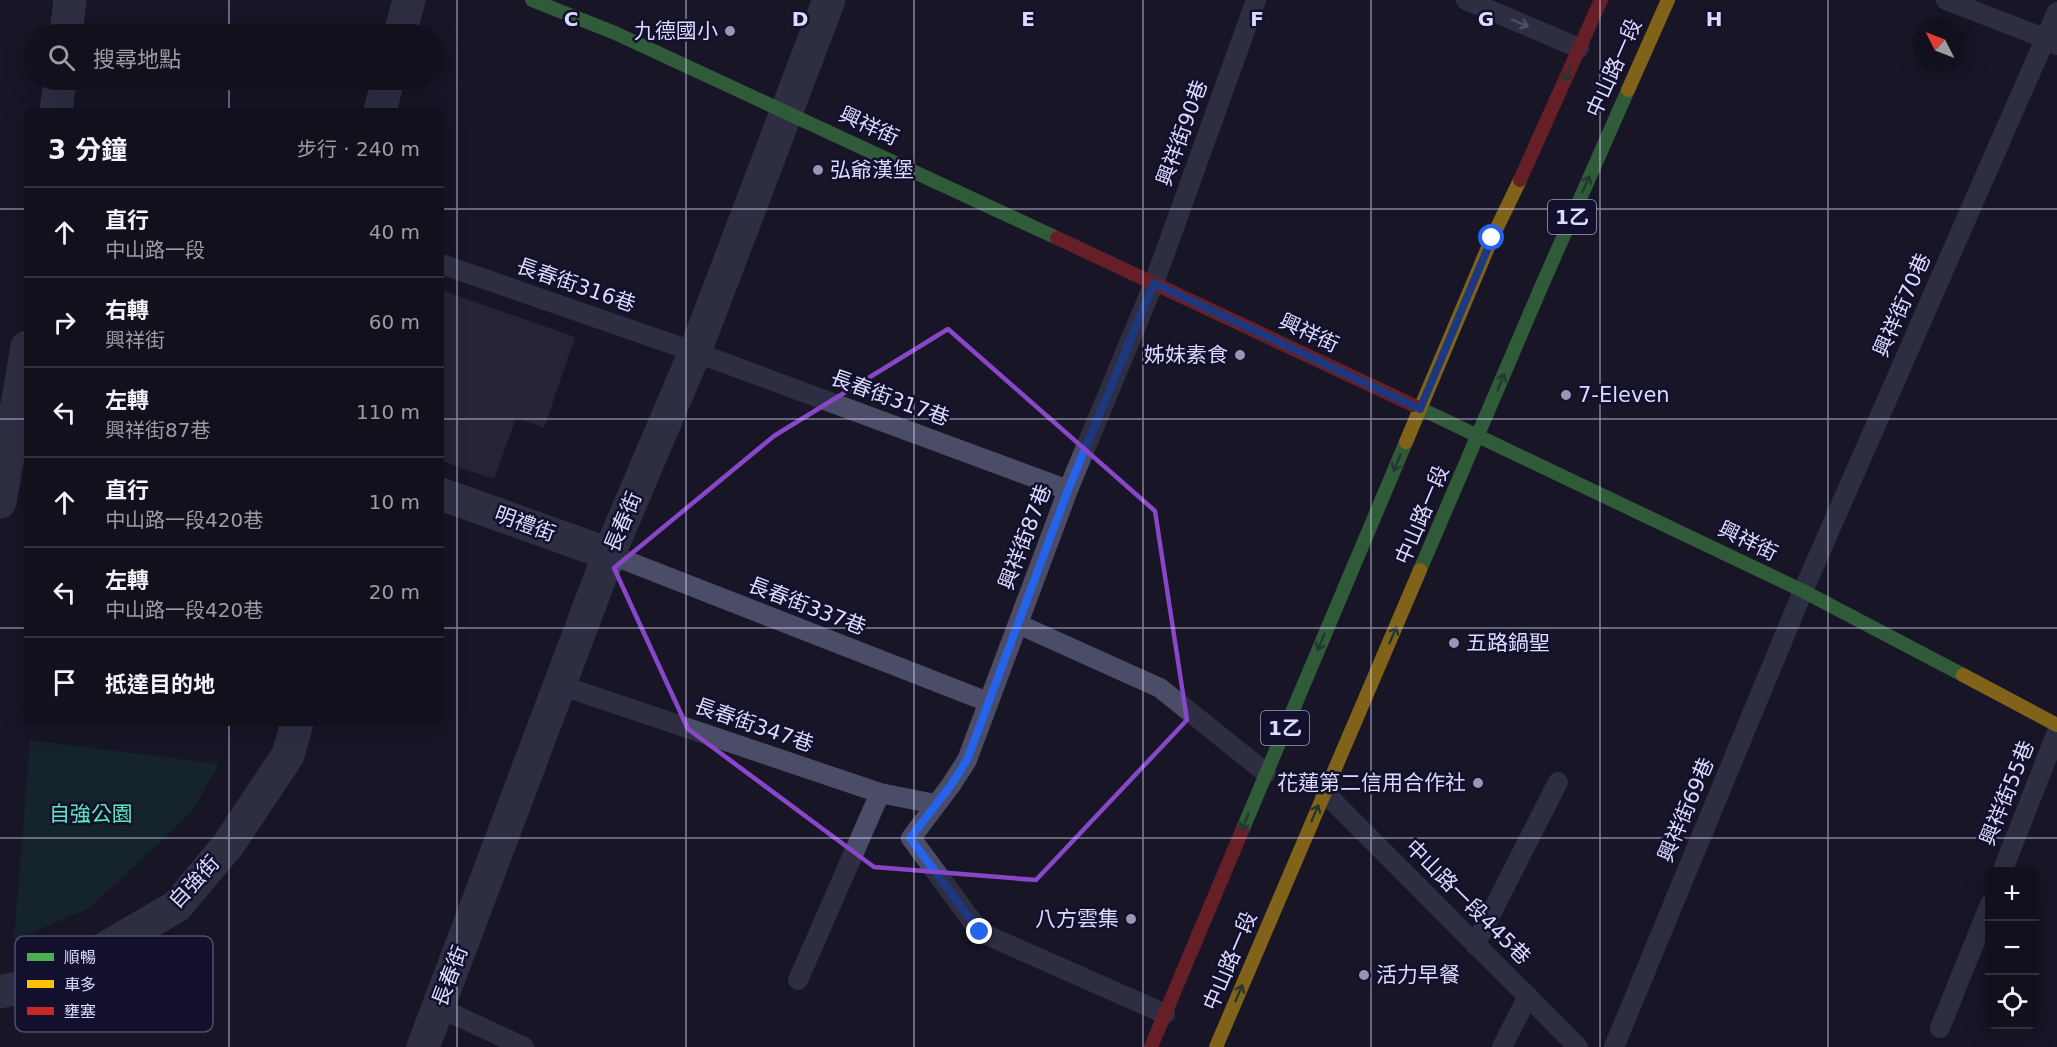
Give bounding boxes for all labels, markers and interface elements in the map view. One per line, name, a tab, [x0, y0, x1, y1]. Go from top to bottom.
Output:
text: C	[564, 7, 578, 31]
text: D	[792, 7, 808, 31]
text: E	[1021, 7, 1035, 31]
text: F	[1250, 7, 1264, 31]
text: G	[1478, 7, 1494, 31]
text: H	[1706, 7, 1722, 31]
street label: 中山路一段	[1582, 15, 1646, 121]
one-way arrow	[1510, 18, 1529, 29]
north arrow	[1913, 18, 1967, 72]
place label: 九德國小	[634, 19, 718, 43]
search box	[24, 24, 444, 90]
marker: 九德國小	[723, 24, 737, 38]
icon: search	[45, 41, 78, 74]
text: 搜尋地點	[93, 47, 181, 72]
one-way arrow	[1562, 63, 1574, 81]
street label: 興祥街90巷	[1152, 77, 1212, 189]
street label: 興祥街	[835, 102, 903, 150]
text: 3 分鐘	[48, 135, 127, 165]
text: 步行 · 240 m	[297, 137, 420, 161]
place label: 弘爺漢堡	[830, 158, 914, 182]
marker: 弘爺漢堡	[811, 163, 825, 177]
one-way arrow	[1581, 175, 1593, 193]
road number: 1乙	[1548, 200, 1596, 234]
text: 直行	[105, 208, 149, 233]
icon: ahead	[48, 216, 81, 249]
text: 40 m	[369, 220, 420, 244]
route start	[1478, 224, 1504, 250]
text: 中山路一段	[105, 238, 205, 262]
street label: 興祥街70巷	[1869, 250, 1935, 360]
street label: 長春街316巷	[513, 253, 639, 317]
text: 右轉	[105, 298, 149, 323]
icon: right	[48, 306, 81, 339]
street label: 興祥街	[1275, 309, 1343, 357]
text: 60 m	[369, 310, 420, 334]
text: 興祥街	[105, 328, 165, 352]
place label: 姊妹素食	[1144, 343, 1228, 367]
marker: 姊妹素食	[1233, 348, 1247, 362]
street label: 長春街317巷	[828, 366, 952, 430]
one-way arrow	[1496, 373, 1507, 392]
place label: 7-Eleven	[1578, 383, 1670, 407]
text: 左轉	[105, 388, 149, 413]
marker: 7-Eleven	[1559, 388, 1573, 402]
icon: left	[48, 396, 81, 429]
text: 110 m	[356, 400, 420, 424]
text: 興祥街87巷	[105, 418, 210, 442]
one-way arrow	[1391, 453, 1402, 471]
street label: 中山路一段	[1390, 462, 1454, 568]
text: 直行	[105, 478, 149, 503]
street label: 興祥街87巷	[994, 481, 1056, 593]
icon: ahead	[48, 486, 81, 519]
street label: 長春街	[600, 488, 646, 556]
text: 10 m	[369, 490, 420, 514]
street label: 明禮街	[491, 502, 559, 546]
text: 中山路一段420巷	[105, 508, 263, 532]
street label: 興祥街	[1714, 516, 1782, 566]
text: 左轉	[105, 568, 149, 593]
street label: 長春街337巷	[745, 573, 869, 639]
icon: left	[48, 576, 81, 609]
text: 20 m	[369, 580, 420, 604]
text: 中山路一段420巷	[105, 598, 263, 622]
one-way arrow	[1387, 626, 1399, 644]
place label: 五路鍋聖	[1466, 631, 1550, 655]
one-way arrow	[1315, 633, 1326, 651]
marker: 五路鍋聖	[1447, 636, 1461, 650]
icon: arrive	[48, 666, 81, 699]
text: 抵達目的地	[105, 672, 215, 697]
street label: 長春街347巷	[691, 693, 817, 757]
road number: 1乙	[1261, 711, 1309, 745]
street label: 興祥街55巷	[1975, 737, 2039, 849]
street label: 興祥街69巷	[1653, 754, 1719, 866]
place label: 花蓮第二信用合作社	[1277, 771, 1466, 795]
marker: 花蓮第二信用合作社	[1471, 776, 1485, 790]
park label: 自強公園	[49, 802, 133, 826]
one-way arrow	[1310, 805, 1321, 823]
one-way arrow	[1239, 813, 1250, 831]
street label: 中山路一段445巷	[1401, 835, 1535, 969]
street label: 自強街	[164, 851, 224, 913]
map controls	[1985, 867, 2039, 1029]
button: +	[1985, 867, 2039, 921]
place label: 八方雲集	[1035, 907, 1119, 931]
street label: 中山路一段	[1198, 908, 1262, 1014]
marker: 八方雲集	[1124, 912, 1138, 926]
route end	[966, 918, 992, 944]
button: −	[1985, 921, 2039, 975]
legend	[15, 936, 213, 1032]
street label: 長春街	[428, 942, 472, 1010]
text: 順暢	[64, 948, 96, 967]
place label: 活力早餐	[1376, 963, 1460, 987]
marker: 活力早餐	[1357, 968, 1371, 982]
text: 車多	[64, 975, 96, 994]
button: locate	[1985, 975, 2039, 1029]
one-way arrow	[1234, 984, 1245, 1003]
text: 壅塞	[64, 1002, 96, 1021]

